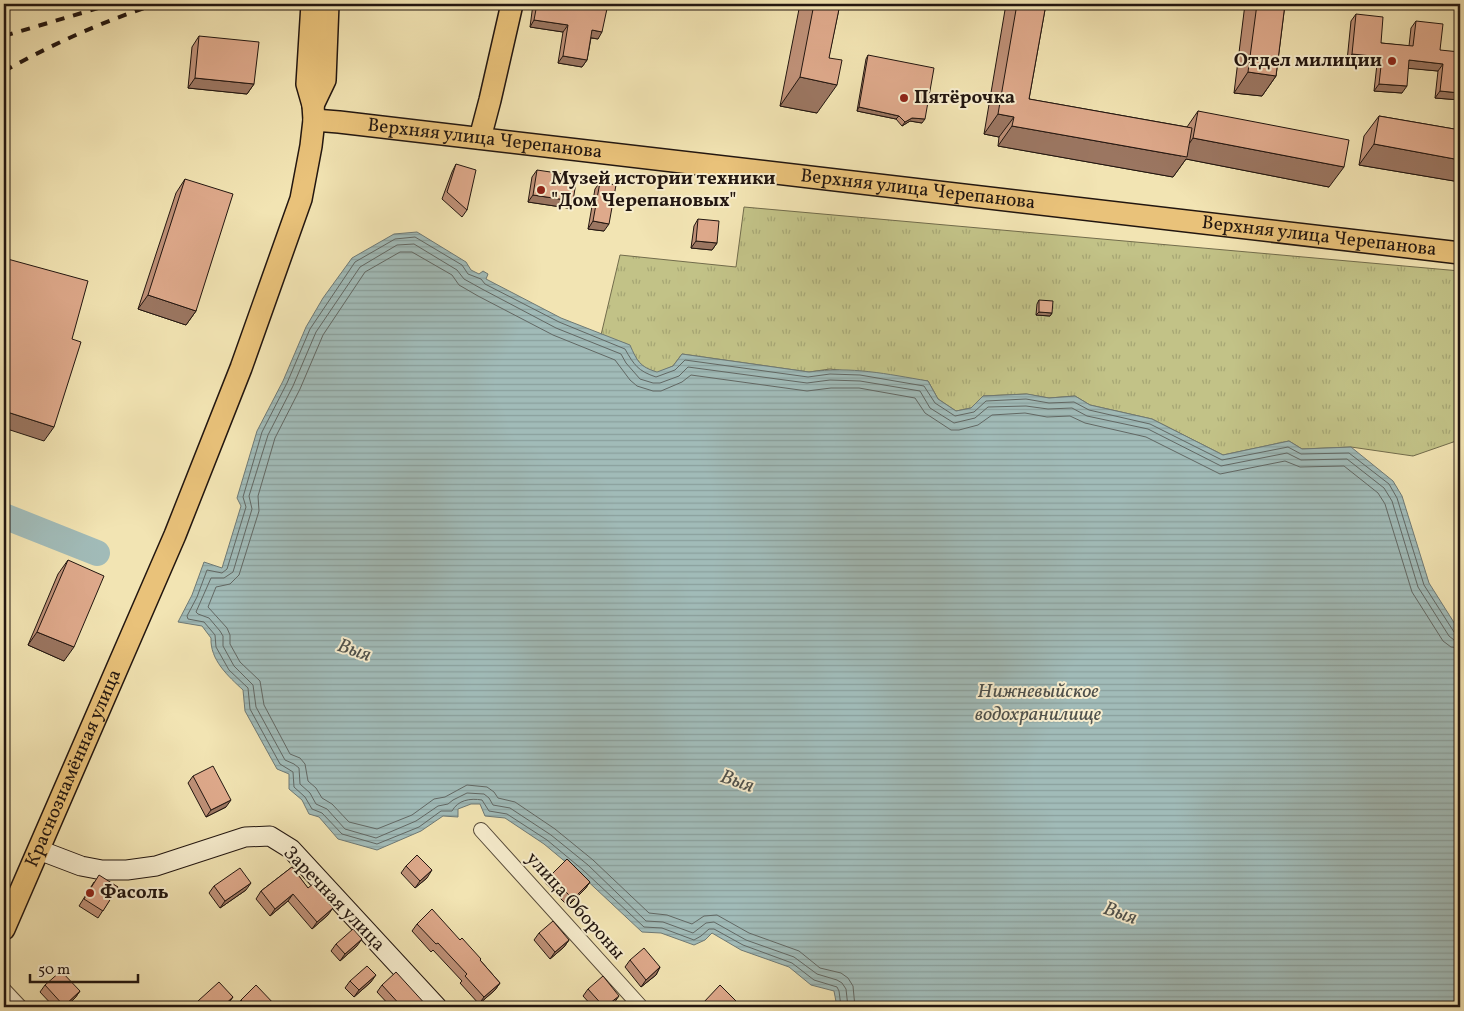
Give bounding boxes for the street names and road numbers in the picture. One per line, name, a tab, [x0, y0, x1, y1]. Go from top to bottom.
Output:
street label: Верхняя улица Черепанова	[366, 112, 604, 166]
street label: Верхняя улица Черепанова	[799, 163, 1037, 216]
street label: Верхняя улица Черепанова	[1200, 210, 1438, 263]
street label: Краснознамённая улица	[19, 665, 128, 872]
street label: Заречная улица	[277, 841, 391, 957]
street label: улица Обороны	[520, 846, 630, 966]

